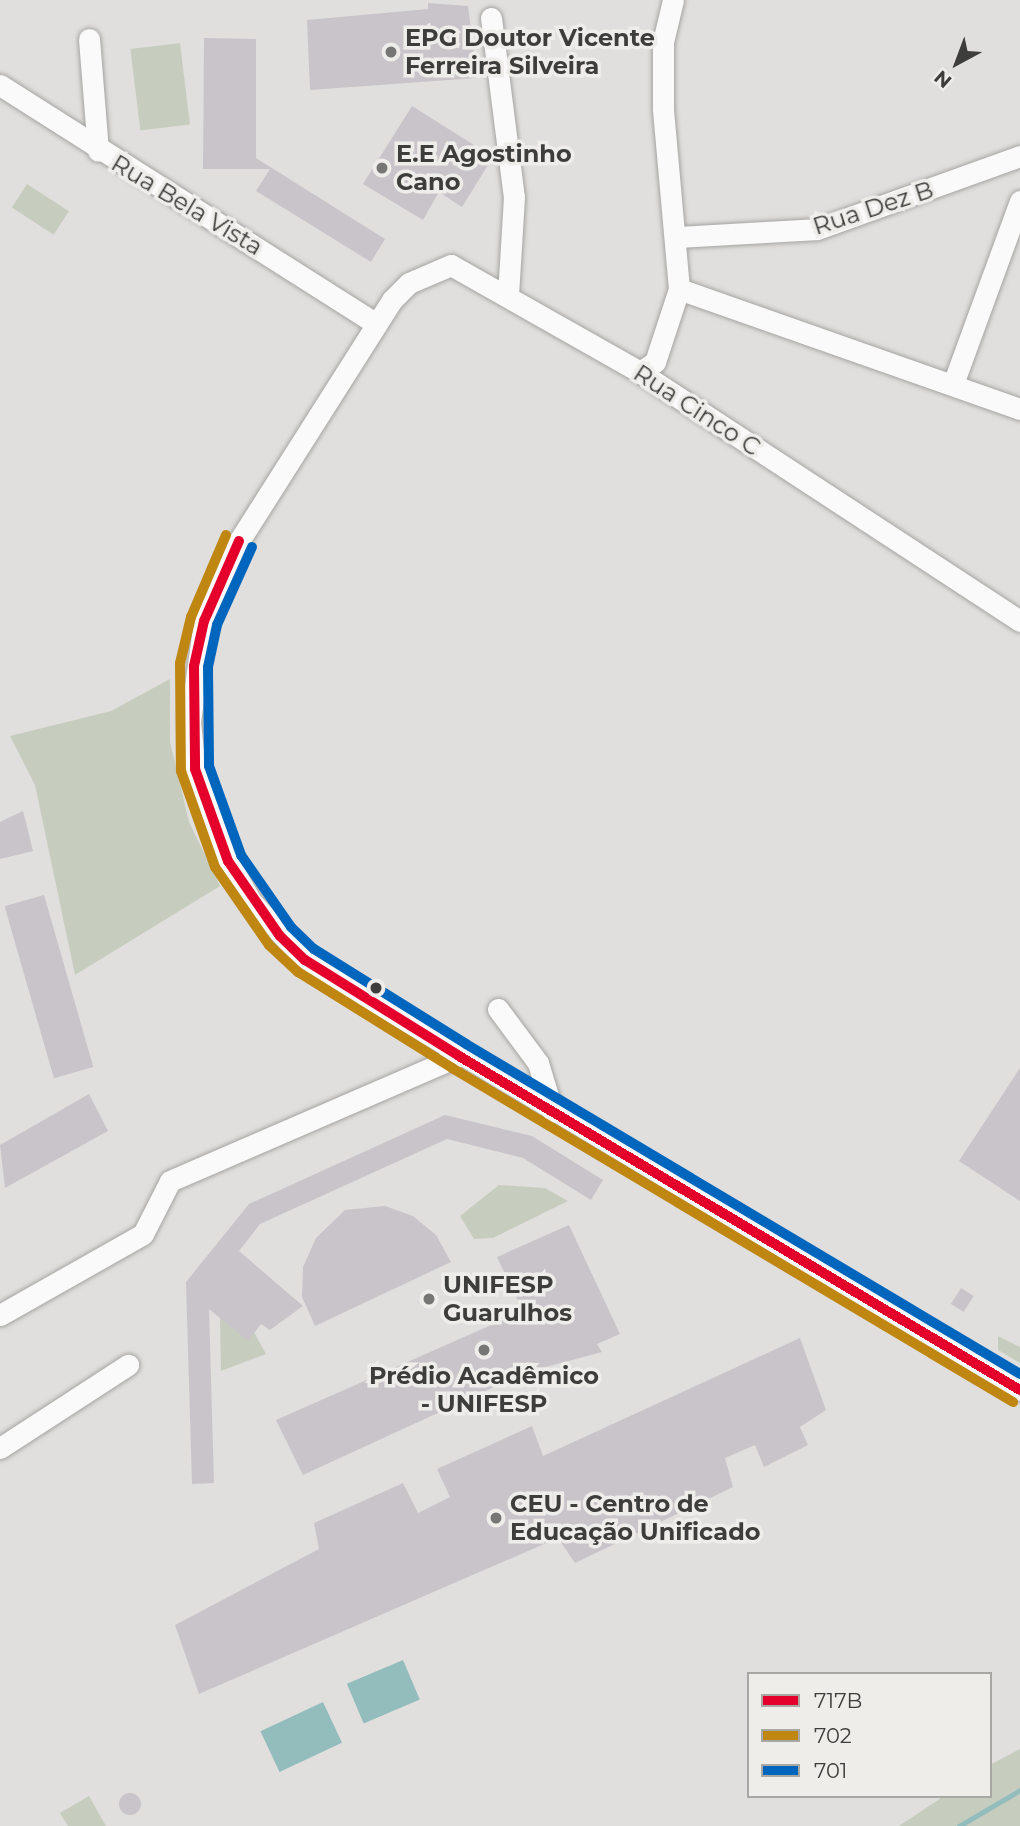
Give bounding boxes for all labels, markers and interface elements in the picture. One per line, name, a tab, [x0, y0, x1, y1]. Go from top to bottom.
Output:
place label: EPG Doutor Vicente Ferreira Silveira	[405, 24, 655, 80]
north arrow	[922, 28, 992, 98]
marker: EPG Doutor Vicente Ferreira Silveira	[383, 44, 399, 60]
text: N	[930, 66, 956, 93]
place label: E.E Agostinho Cano	[396, 140, 572, 196]
street label: Rua Bela Vista	[106, 149, 268, 261]
marker: E.E Agostinho Cano	[374, 160, 390, 176]
street label: Rua Dez B	[809, 175, 937, 241]
street label: Rua Cinco C	[628, 358, 766, 462]
unlabelled marker	[369, 981, 383, 995]
place label: UNIFESP Guarulhos	[443, 1271, 572, 1327]
marker: UNIFESP Guarulhos	[421, 1291, 437, 1307]
marker: Prédio Acadêmico - UNIFESP	[476, 1342, 492, 1358]
place label: Prédio Acadêmico - UNIFESP	[369, 1362, 599, 1418]
place label: CEU - Centro de Educação Unificado	[510, 1490, 761, 1546]
marker: CEU - Centro de Educação Unificado	[488, 1510, 504, 1526]
legend	[747, 1672, 992, 1798]
text: 717B	[814, 1688, 862, 1713]
text: 702	[814, 1723, 852, 1748]
text: 701	[814, 1758, 847, 1783]

